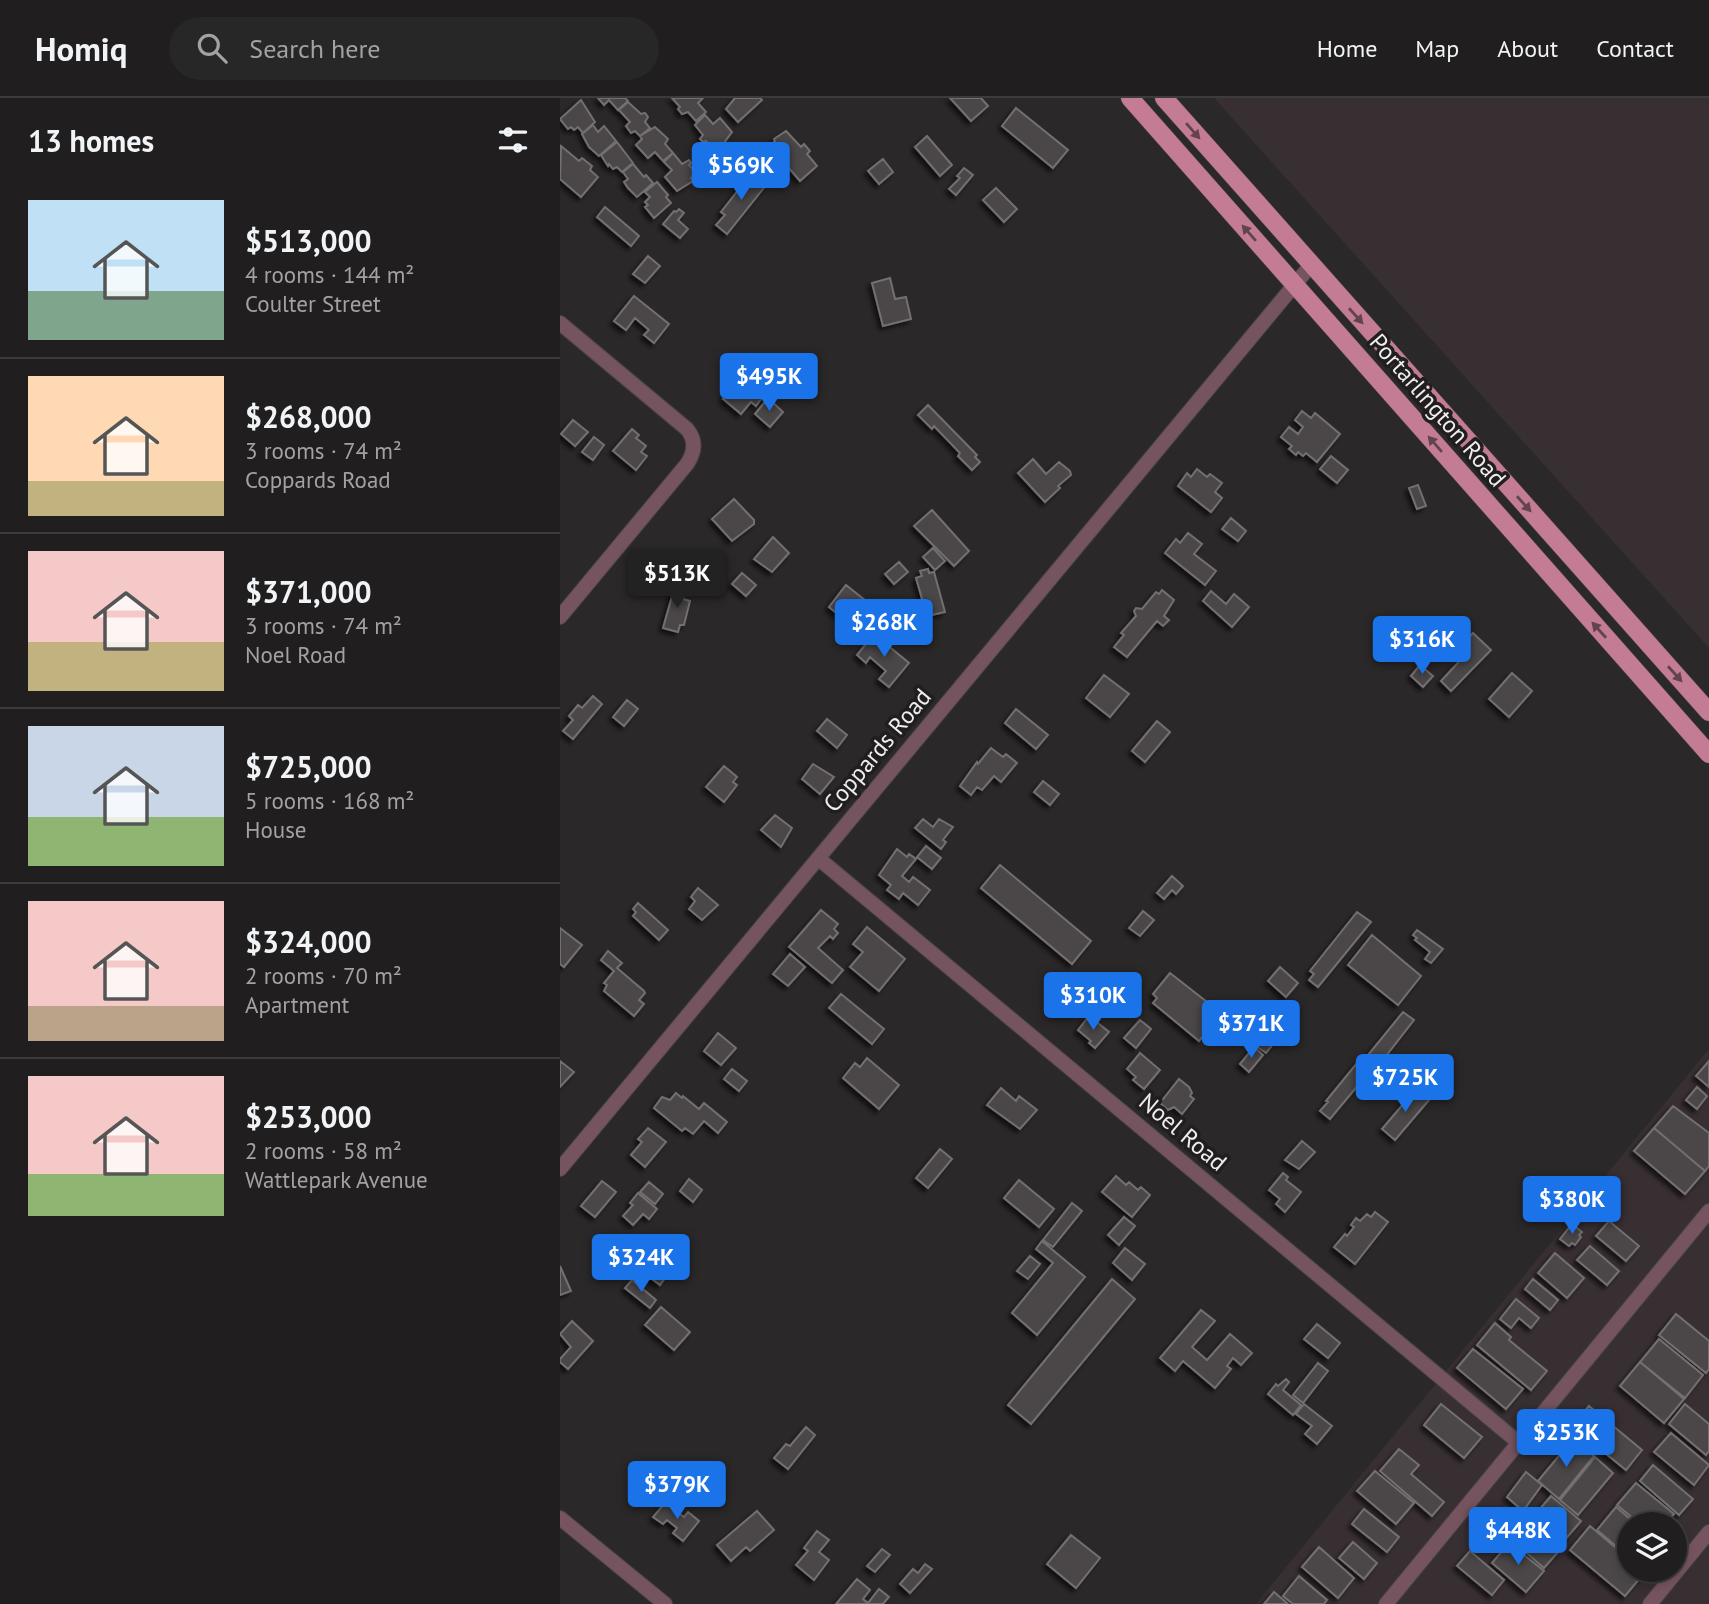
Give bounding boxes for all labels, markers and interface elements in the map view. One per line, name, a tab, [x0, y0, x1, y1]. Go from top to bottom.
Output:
search box	[169, 17, 659, 80]
text: Homiq	[35, 27, 127, 70]
icon: search	[193, 29, 231, 67]
text: Search here	[249, 32, 380, 65]
text: Home	[1317, 33, 1377, 64]
text: Map	[1415, 33, 1459, 64]
text: About	[1497, 33, 1558, 64]
text: Contact	[1596, 33, 1674, 64]
text: 13 homes	[28, 121, 154, 160]
icon: filters	[494, 121, 532, 159]
one-way arrow	[1185, 122, 1201, 140]
pin: $569K	[692, 142, 790, 202]
text: $569K	[708, 150, 774, 179]
text: $513,000	[245, 221, 372, 260]
one-way arrow	[1241, 224, 1257, 242]
icon: home	[84, 228, 168, 312]
text: 4 rooms · 144 m²	[245, 260, 414, 289]
text: Coulter Street	[245, 289, 381, 318]
one-way arrow	[1348, 307, 1364, 324]
street label: Portarlington Road	[1363, 327, 1513, 493]
pin: $495K	[720, 354, 818, 413]
text: $495K	[736, 361, 802, 390]
text: $268,000	[245, 397, 372, 436]
icon: home	[84, 404, 168, 488]
one-way arrow	[1427, 435, 1443, 453]
text: 3 rooms · 74 m²	[245, 436, 402, 465]
text: Coppards Road	[245, 465, 391, 494]
one-way arrow	[1516, 495, 1532, 513]
pin: $513K	[628, 550, 726, 610]
text: $513K	[644, 558, 710, 587]
text: $371,000	[245, 572, 372, 611]
icon: home	[84, 579, 168, 663]
pin: $268K	[835, 600, 933, 659]
text: $268K	[851, 607, 917, 636]
text: 3 rooms · 74 m²	[245, 611, 402, 640]
pin: $316K	[1373, 616, 1471, 676]
one-way arrow	[1591, 621, 1607, 639]
text: $316K	[1389, 624, 1455, 653]
text: Noel Road	[245, 640, 346, 669]
one-way arrow	[1667, 665, 1683, 683]
street label: Coppards Road	[816, 682, 938, 818]
text: $725,000	[245, 747, 372, 786]
icon: home	[84, 754, 168, 838]
text: 5 rooms · 168 m²	[245, 786, 414, 815]
text: House	[245, 815, 307, 844]
text: $324,000	[245, 922, 372, 961]
icon: home	[84, 929, 168, 1013]
text: 2 rooms · 70 m²	[245, 961, 402, 990]
pin: $310K	[1044, 972, 1142, 1032]
text: $310K	[1060, 980, 1126, 1009]
text: Apartment	[245, 990, 349, 1019]
pin: $371K	[1202, 1000, 1300, 1060]
text: $371K	[1218, 1008, 1284, 1037]
pin: $725K	[1356, 1054, 1454, 1114]
text: $725K	[1372, 1062, 1438, 1091]
street label: Noel Road	[1133, 1086, 1233, 1178]
text: $253,000	[245, 1097, 372, 1136]
icon: home	[84, 1104, 168, 1188]
text: 2 rooms · 58 m²	[245, 1136, 402, 1165]
text: Wattlepark Avenue	[245, 1165, 428, 1194]
pin: $380K	[1523, 1176, 1621, 1236]
text: $380K	[1539, 1184, 1605, 1213]
pin: $324K	[592, 1234, 690, 1294]
text: $324K	[608, 1242, 674, 1271]
pin: $253K	[1517, 1410, 1615, 1469]
text: $253K	[1533, 1417, 1599, 1446]
pin: $379K	[628, 1462, 726, 1521]
text: $379K	[644, 1469, 710, 1498]
pin: $448K	[1469, 1508, 1567, 1567]
map controls	[1617, 1512, 1687, 1582]
button: layers	[1617, 1512, 1687, 1582]
text: $448K	[1485, 1515, 1551, 1544]

